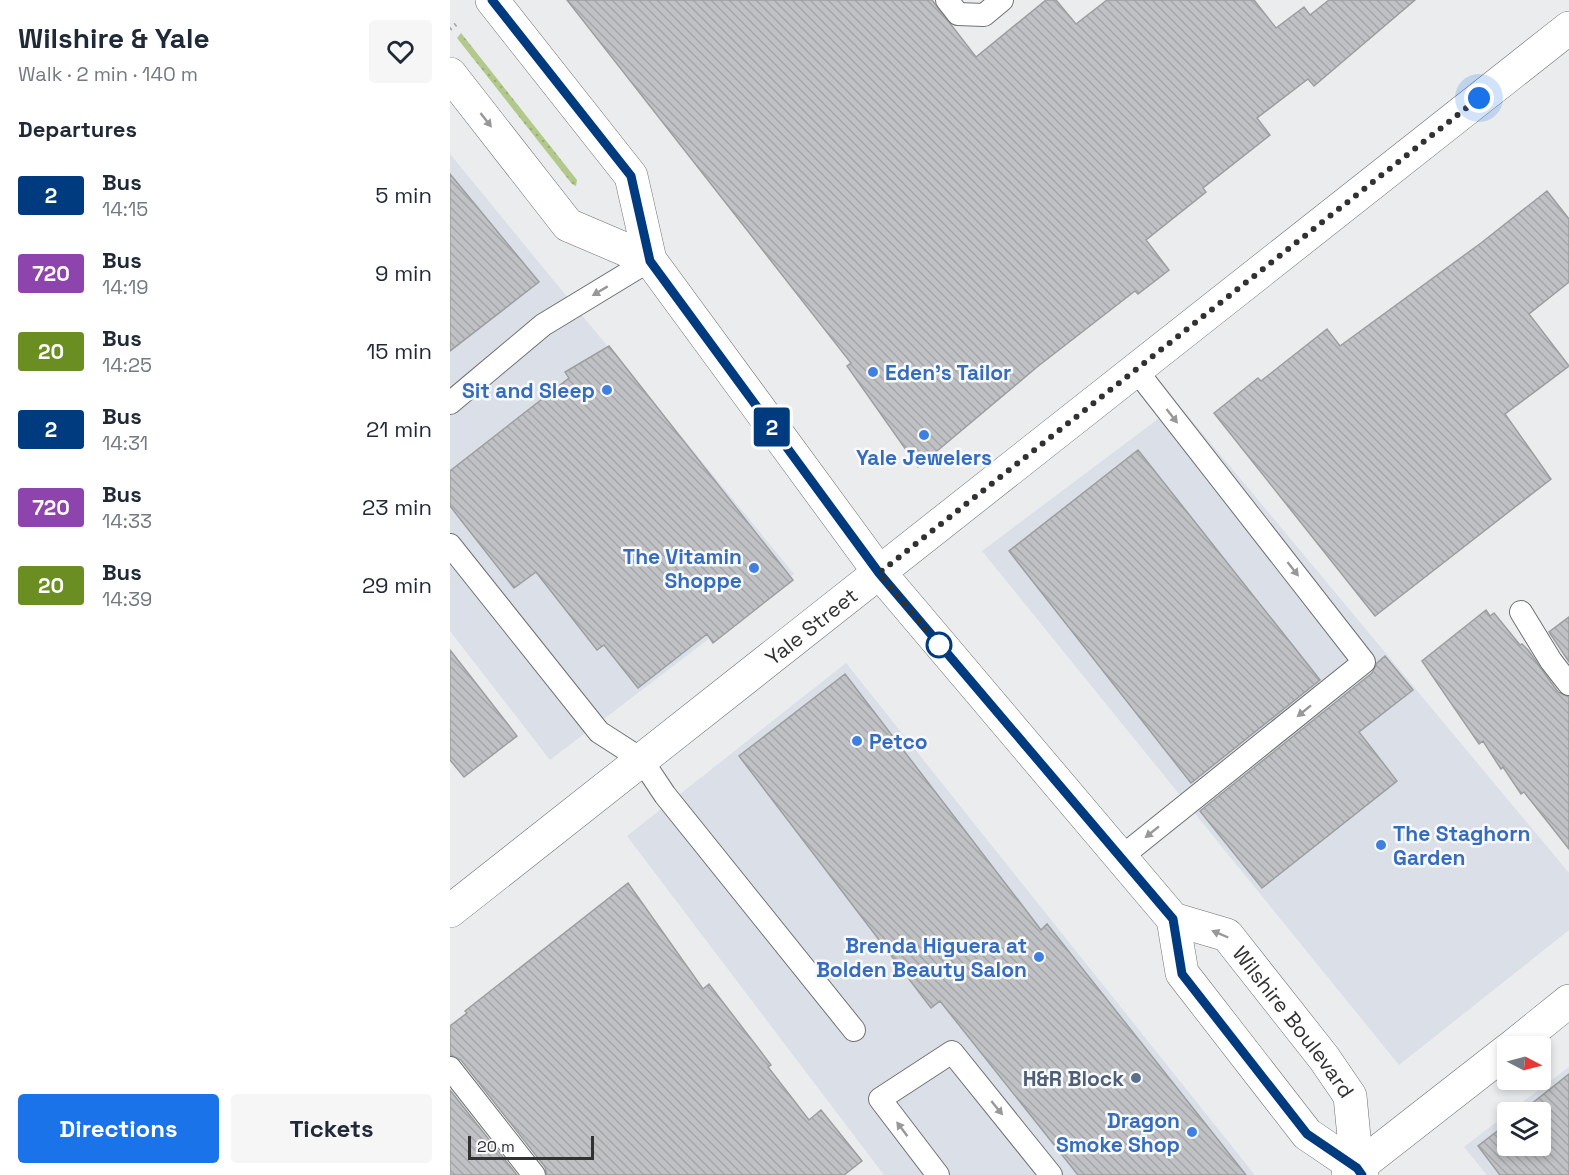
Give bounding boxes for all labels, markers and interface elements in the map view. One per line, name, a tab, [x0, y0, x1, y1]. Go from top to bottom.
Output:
text: Wilshire & Yale	[18, 20, 210, 56]
button: heart	[369, 20, 432, 83]
text: Walk · 2 min · 140 m	[18, 61, 198, 87]
your location	[1464, 83, 1494, 113]
one-way arrow	[480, 112, 492, 128]
text: Departures	[18, 115, 137, 143]
text: Bus	[102, 168, 142, 196]
text: 5 min	[375, 181, 432, 209]
text: 2	[45, 182, 57, 209]
text: 14:15	[102, 196, 148, 222]
text: Bus	[102, 246, 142, 274]
text: 9 min	[375, 259, 432, 287]
text: 720	[32, 260, 70, 287]
text: 14:19	[102, 274, 149, 300]
one-way arrow	[592, 285, 608, 296]
text: Bus	[102, 324, 142, 352]
text: 15 min	[366, 337, 432, 365]
text: 20	[38, 338, 64, 365]
text: 14:25	[102, 352, 152, 378]
place label: Eden's Tailor	[885, 359, 1011, 386]
marker: Eden's Tailor	[866, 365, 880, 379]
place label: Sit and Sleep	[462, 377, 595, 404]
marker: Sit and Sleep	[600, 383, 614, 397]
text: Bus	[102, 402, 142, 430]
line badge: 2	[752, 408, 792, 446]
one-way arrow	[1166, 408, 1179, 424]
text: 2	[766, 414, 778, 441]
text: 21 min	[366, 415, 432, 443]
text: 2	[45, 416, 57, 443]
marker: Yale Jewelers	[917, 428, 931, 442]
text: 14:31	[102, 430, 148, 456]
place label: Yale Jewelers	[856, 444, 992, 471]
text: Bus	[102, 480, 142, 508]
text: 23 min	[362, 493, 432, 521]
text: 720	[32, 494, 70, 521]
text: 14:33	[102, 508, 152, 534]
place label: The Vitamin Shoppe	[623, 543, 742, 594]
text: Bus	[102, 558, 142, 586]
marker: The Vitamin Shoppe	[747, 561, 761, 575]
one-way arrow	[1286, 561, 1299, 577]
text: 29 min	[362, 571, 432, 599]
text: 20	[38, 572, 64, 599]
street label: Yale Street	[759, 581, 863, 671]
text: 14:39	[102, 586, 152, 612]
unlabelled marker	[926, 632, 952, 658]
one-way arrow	[1296, 704, 1312, 717]
place label: Petco	[869, 728, 928, 755]
marker: Petco	[850, 734, 864, 748]
place label: The Staghorn Garden	[1393, 820, 1530, 871]
one-way arrow	[1144, 826, 1160, 839]
marker: The Staghorn Garden	[1374, 838, 1388, 852]
one-way arrow	[1211, 929, 1229, 939]
place label: Brenda Higuera at Bolden Beauty Salon	[816, 932, 1027, 983]
street label: Wilshire Boulevard	[1227, 940, 1361, 1103]
marker: Brenda Higuera at Bolden Beauty Salon	[1032, 950, 1046, 964]
north arrow	[1497, 1036, 1551, 1090]
map controls	[1497, 1036, 1551, 1156]
place label: H&R Block	[1023, 1065, 1124, 1092]
marker: H&R Block	[1129, 1071, 1143, 1085]
button: Directions	[18, 1094, 219, 1163]
button: Tickets	[231, 1094, 432, 1163]
one-way arrow	[991, 1100, 1004, 1116]
button: layers	[1497, 1102, 1551, 1156]
place label: Dragon Smoke Shop	[1056, 1107, 1180, 1158]
one-way arrow	[897, 1121, 909, 1136]
marker: Dragon Smoke Shop	[1185, 1125, 1199, 1139]
scale bar	[468, 1133, 594, 1160]
text: 20 m	[477, 1136, 515, 1157]

